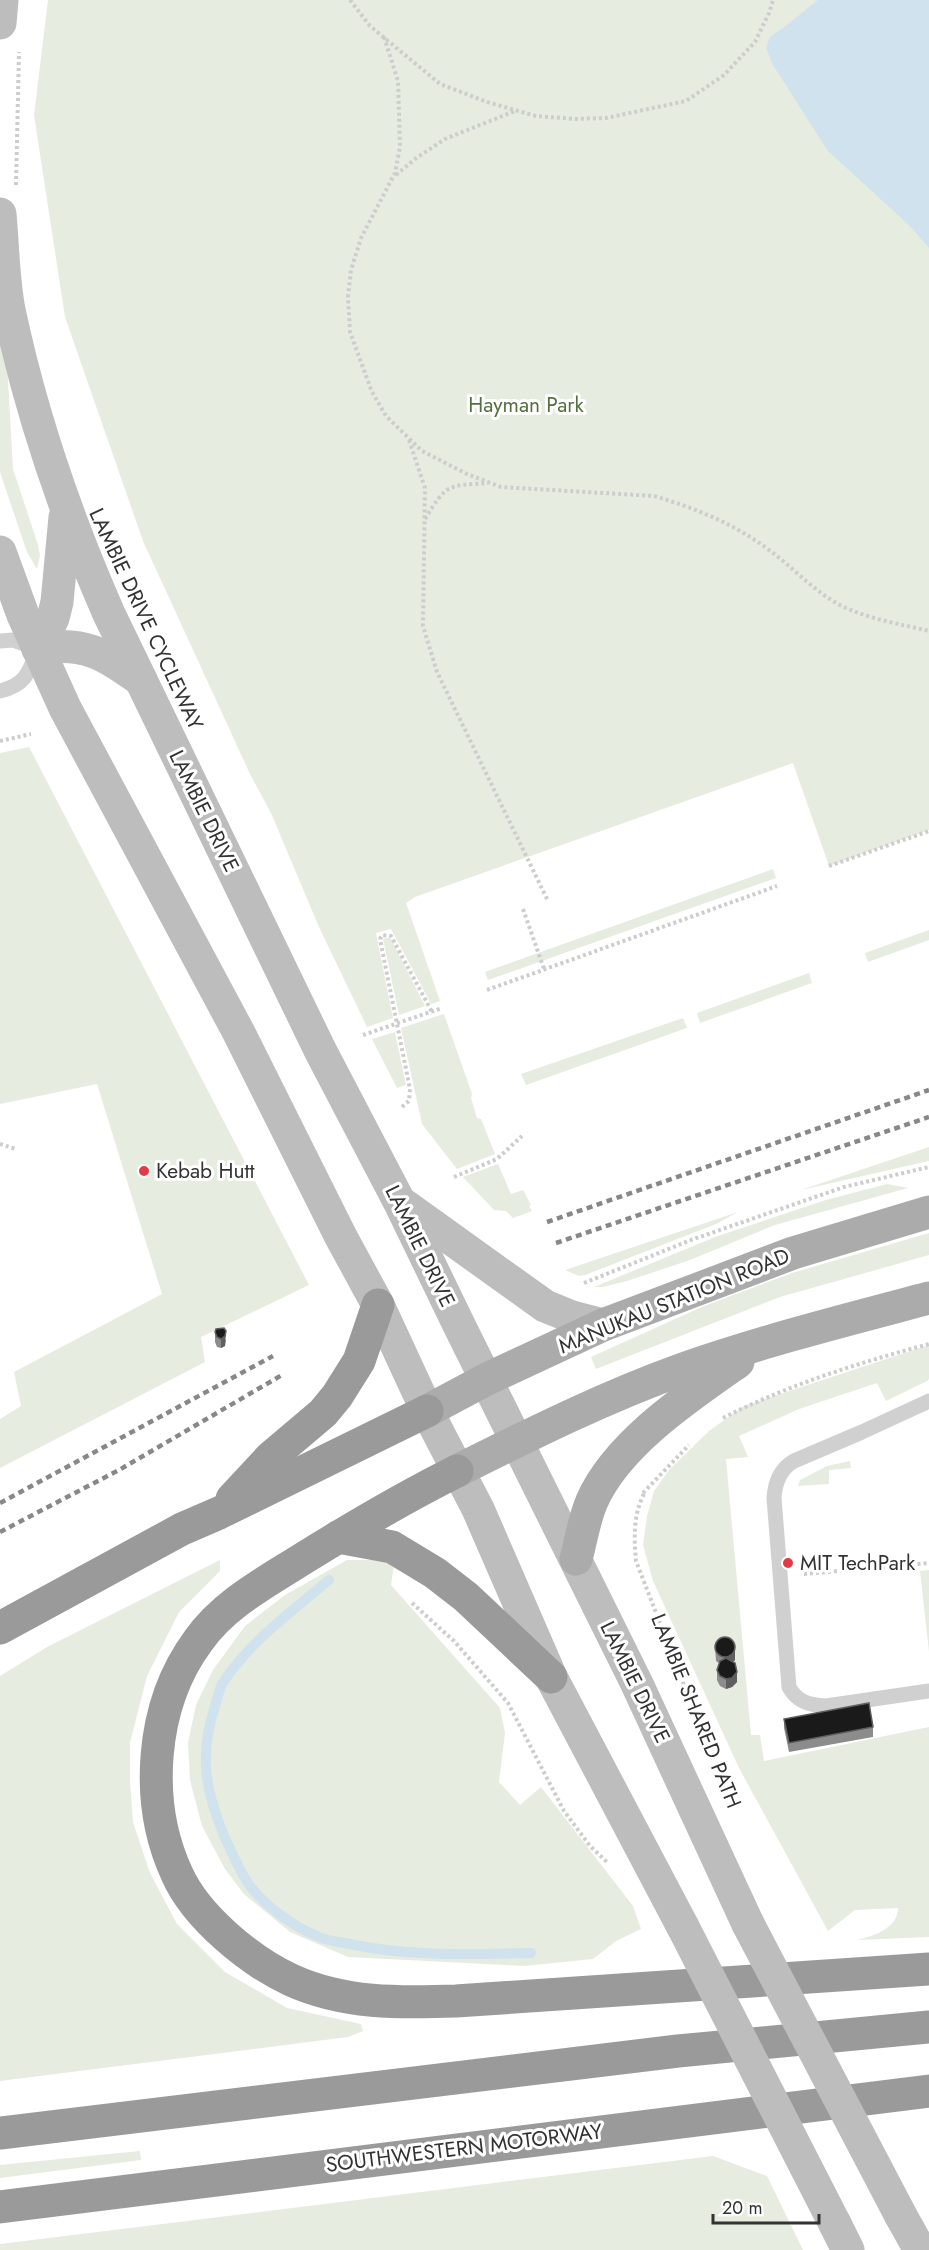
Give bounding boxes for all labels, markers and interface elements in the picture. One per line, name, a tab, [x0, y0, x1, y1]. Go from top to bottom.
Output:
park label: Hayman Park	[468, 390, 584, 420]
street label: LAMBIE DRIVE CYCLEWAY	[81, 503, 211, 735]
street label: LAMBIE DRIVE	[162, 745, 246, 877]
place label: Kebab Hutt	[156, 1156, 255, 1186]
marker: Kebab Hutt	[137, 1164, 151, 1178]
street label: LAMBIE DRIVE	[378, 1180, 462, 1312]
street label: MANUKAU STATION ROAD	[554, 1241, 794, 1361]
place label: MIT TechPark	[800, 1548, 916, 1578]
marker: MIT TechPark	[781, 1556, 795, 1570]
street label: LAMBIE SHARED PATH	[643, 1609, 749, 1813]
street label: LAMBIE DRIVE	[593, 1616, 677, 1748]
street label: SOUTHWESTERN MOTORWAY	[324, 2116, 604, 2180]
scale bar	[713, 2187, 820, 2225]
text: 20 m	[722, 2195, 762, 2221]

